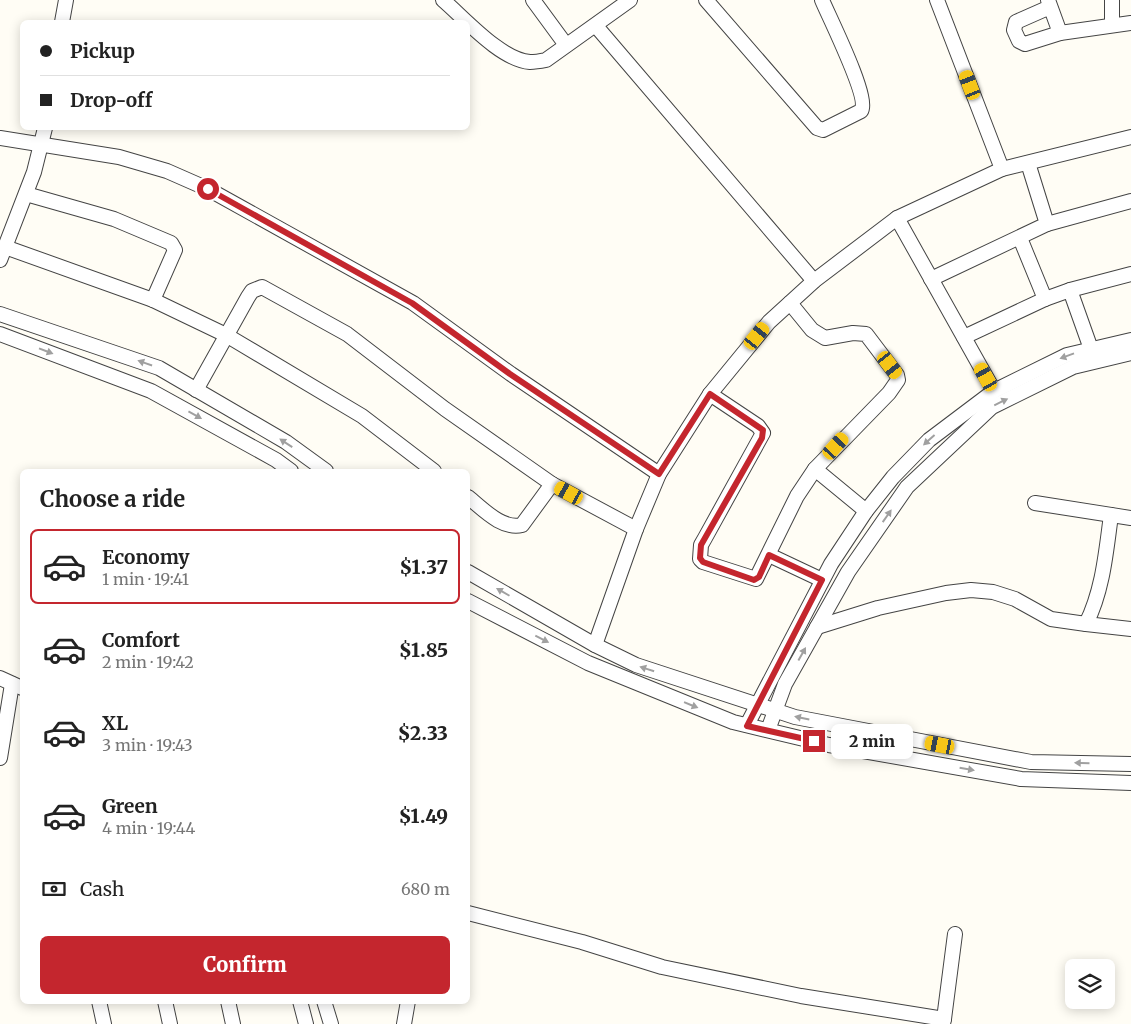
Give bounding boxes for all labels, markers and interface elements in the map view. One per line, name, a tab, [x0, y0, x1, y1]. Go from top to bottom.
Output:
text: Pickup	[70, 39, 135, 63]
car	[957, 68, 982, 102]
text: Drop-off	[70, 88, 152, 112]
route start	[197, 178, 219, 200]
car	[741, 320, 772, 352]
one-way arrow	[38, 348, 53, 355]
car	[874, 349, 905, 381]
one-way arrow	[1059, 352, 1074, 360]
one-way arrow	[137, 359, 152, 366]
car	[972, 360, 999, 394]
one-way arrow	[994, 398, 1008, 406]
one-way arrow	[187, 411, 202, 419]
car	[820, 430, 851, 462]
one-way arrow	[924, 434, 936, 446]
one-way arrow	[280, 438, 293, 447]
car	[552, 479, 585, 507]
text: Choose a ride	[40, 485, 185, 513]
one-way arrow	[882, 509, 892, 523]
icon: car	[42, 544, 87, 589]
text: Economy	[102, 545, 190, 569]
text: $1.37	[399, 555, 448, 579]
text: 1 min · 19:41	[102, 569, 189, 589]
one-way arrow	[497, 588, 510, 597]
icon: car	[42, 627, 87, 672]
text: Comfort	[102, 628, 180, 652]
one-way arrow	[535, 635, 549, 643]
text: $1.85	[399, 638, 448, 662]
one-way arrow	[797, 648, 806, 661]
text: 2 min · 19:42	[102, 652, 194, 672]
one-way arrow	[639, 664, 654, 672]
one-way arrow	[684, 701, 698, 709]
icon: car	[42, 710, 87, 755]
text: XL	[102, 711, 128, 735]
one-way arrow	[794, 714, 809, 722]
text: $2.33	[398, 721, 448, 745]
callout: 2 min	[832, 724, 914, 758]
route end	[803, 730, 825, 752]
text: 2 min	[849, 731, 895, 751]
text: 3 min · 19:43	[102, 735, 193, 755]
car	[923, 735, 956, 755]
one-way arrow	[1074, 759, 1090, 767]
one-way arrow	[960, 766, 976, 774]
icon: car	[42, 793, 87, 838]
text: Green	[102, 794, 158, 818]
text: $1.49	[399, 804, 448, 828]
text: 4 min · 19:44	[102, 818, 195, 838]
icon: cash	[40, 875, 68, 903]
text: Cash	[80, 877, 124, 901]
text: 680 m	[401, 879, 450, 899]
button: Confirm	[40, 936, 450, 994]
map controls	[1065, 959, 1115, 1009]
button: layers	[1065, 959, 1115, 1009]

